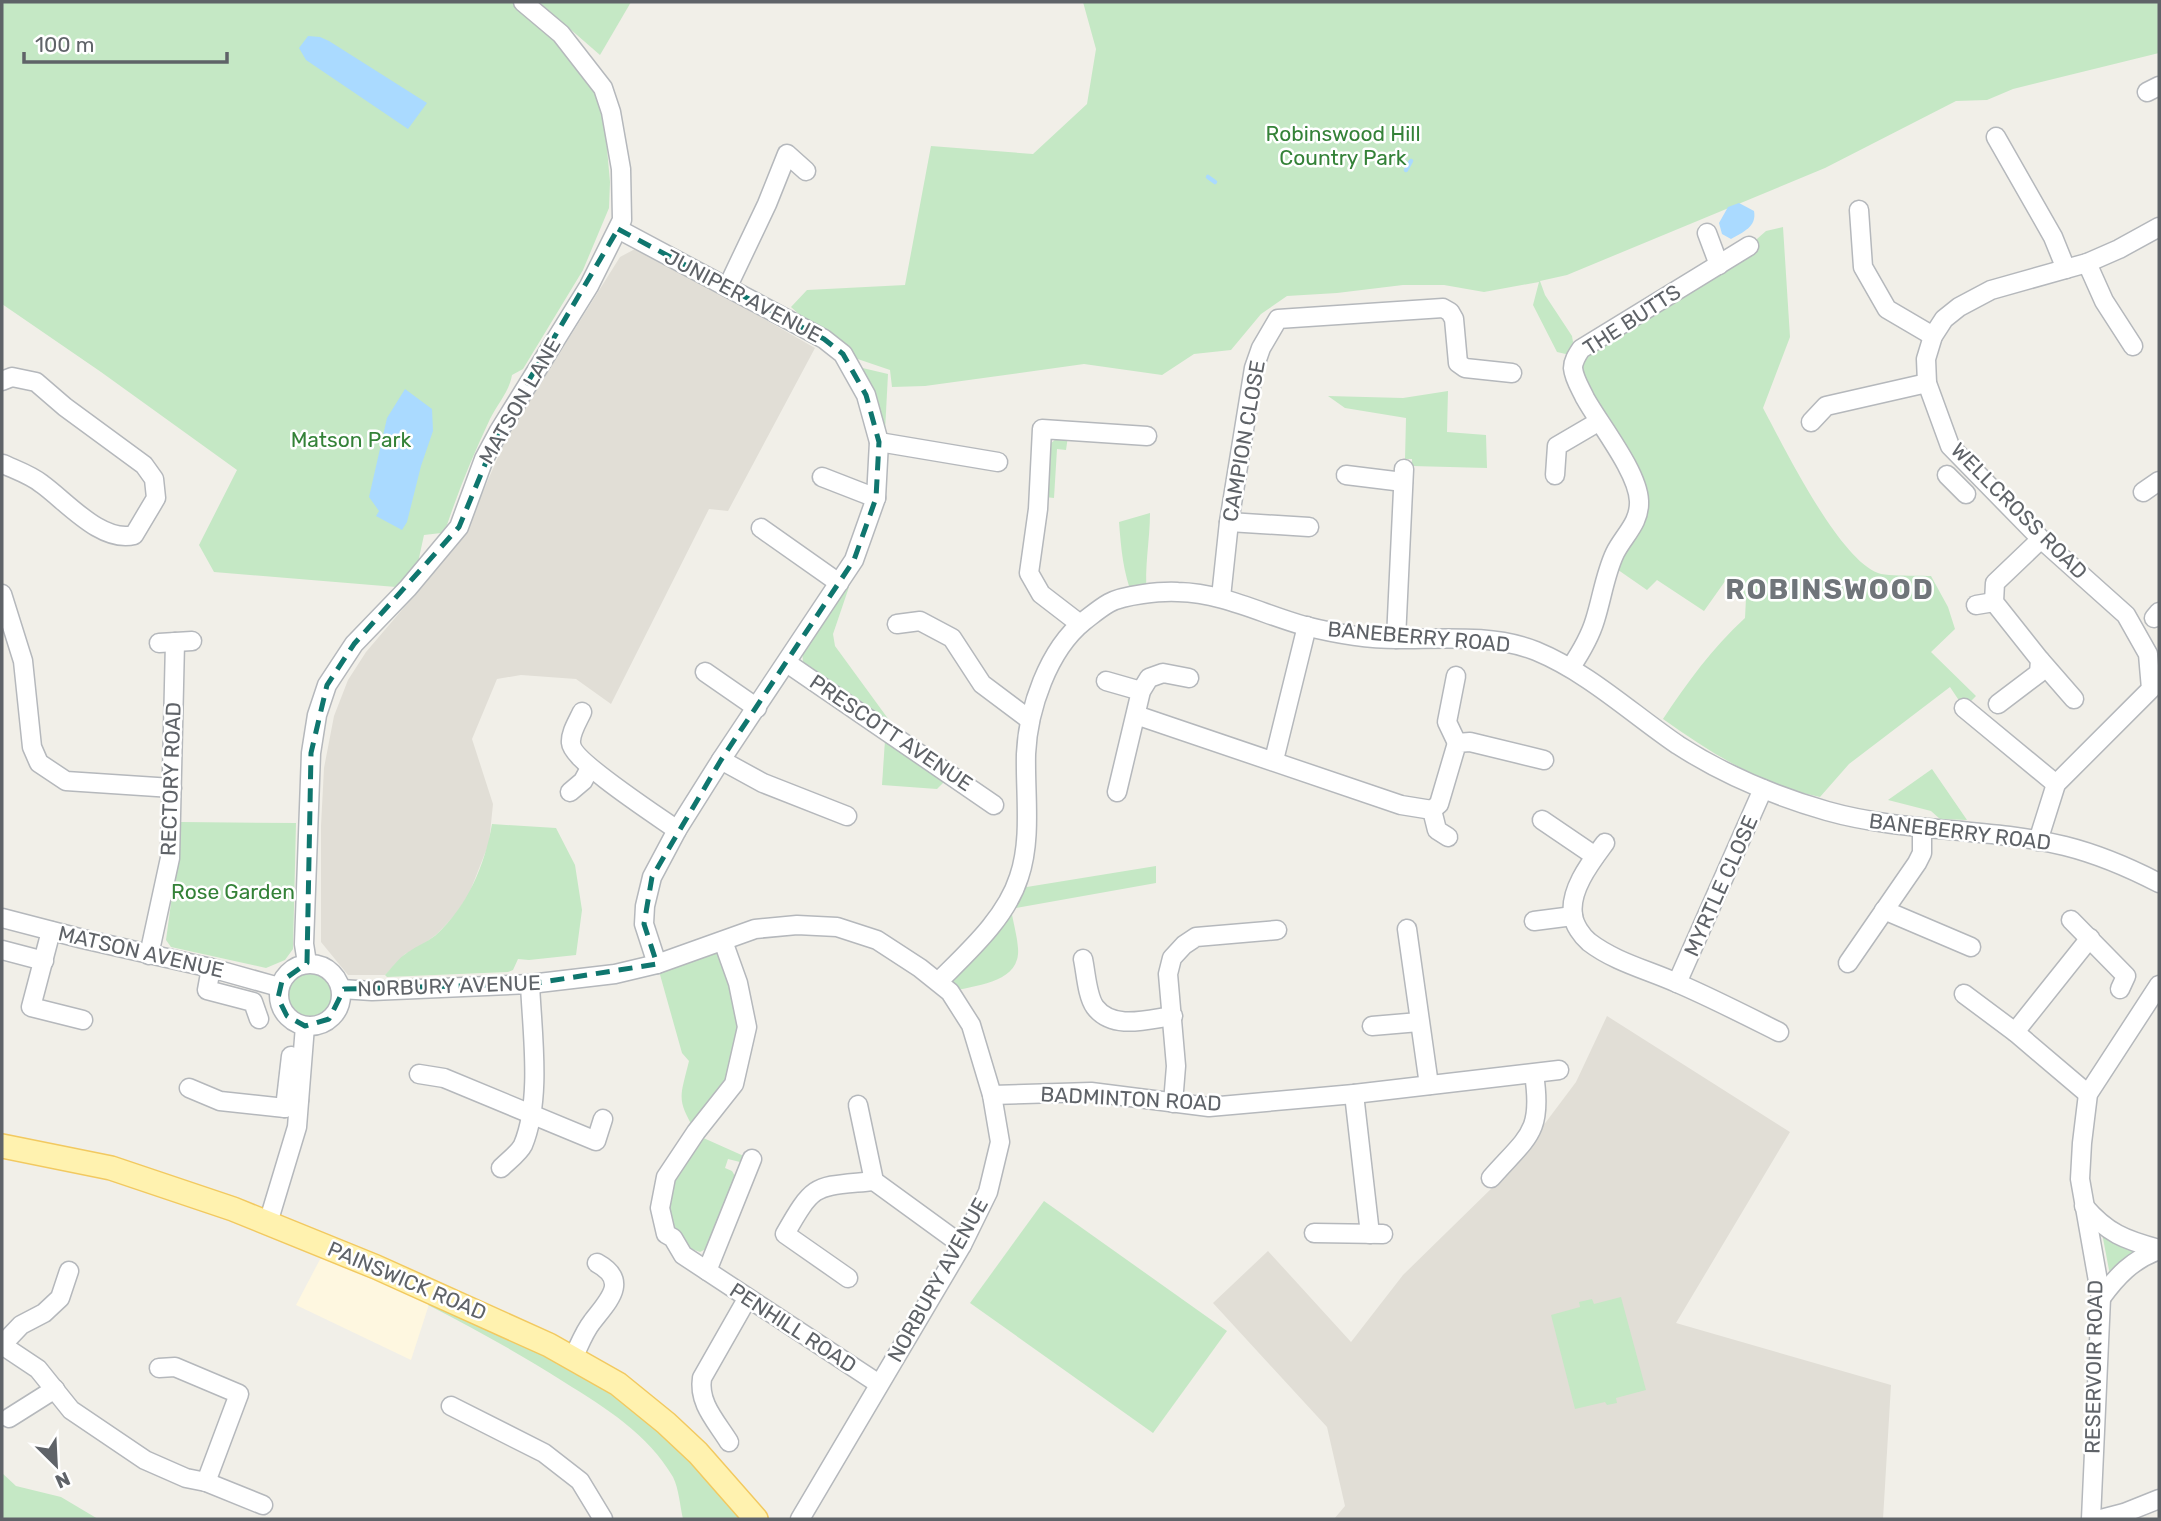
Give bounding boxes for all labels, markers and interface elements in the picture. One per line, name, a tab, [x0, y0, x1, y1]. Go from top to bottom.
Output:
scale bar	[24, 21, 228, 65]
text: 100 m	[35, 32, 94, 57]
park label: Robinswood Hill Country Park	[1266, 121, 1421, 170]
street label: JUNIPER AVENUE	[660, 244, 826, 348]
street label: THE BUTTS	[1578, 279, 1685, 360]
street label: MATSON LANE	[473, 333, 566, 468]
street label: CAMPION CLOSE	[1217, 358, 1270, 524]
park label: Matson Park	[291, 427, 412, 452]
street label: WELLCROSS ROAD	[1946, 437, 2093, 584]
district label: ROBINSWOOD	[1725, 573, 1935, 606]
street label: BANEBERRY ROAD	[1327, 616, 1511, 657]
street label: PRESCOTT AVENUE	[805, 669, 977, 796]
street label: RECTORY ROAD	[155, 702, 186, 856]
street label: BANEBERRY ROAD	[1868, 808, 2053, 855]
street label: MYRTLE CLOSE	[1678, 812, 1763, 960]
park label: Rose Garden	[171, 879, 295, 904]
street label: MATSON AVENUE	[56, 920, 226, 983]
street label: NORBURY AVENUE	[357, 970, 541, 1001]
street label: BADMINTON ROAD	[1040, 1081, 1222, 1116]
street label: NORBURY AVENUE	[882, 1193, 993, 1366]
street label: PAINSWICK ROAD	[324, 1236, 490, 1325]
street label: PENHILL ROAD	[725, 1277, 861, 1378]
street label: RESERVOIR ROAD	[2079, 1280, 2108, 1454]
north arrow	[21, 1430, 91, 1500]
text: N	[52, 1467, 74, 1493]

